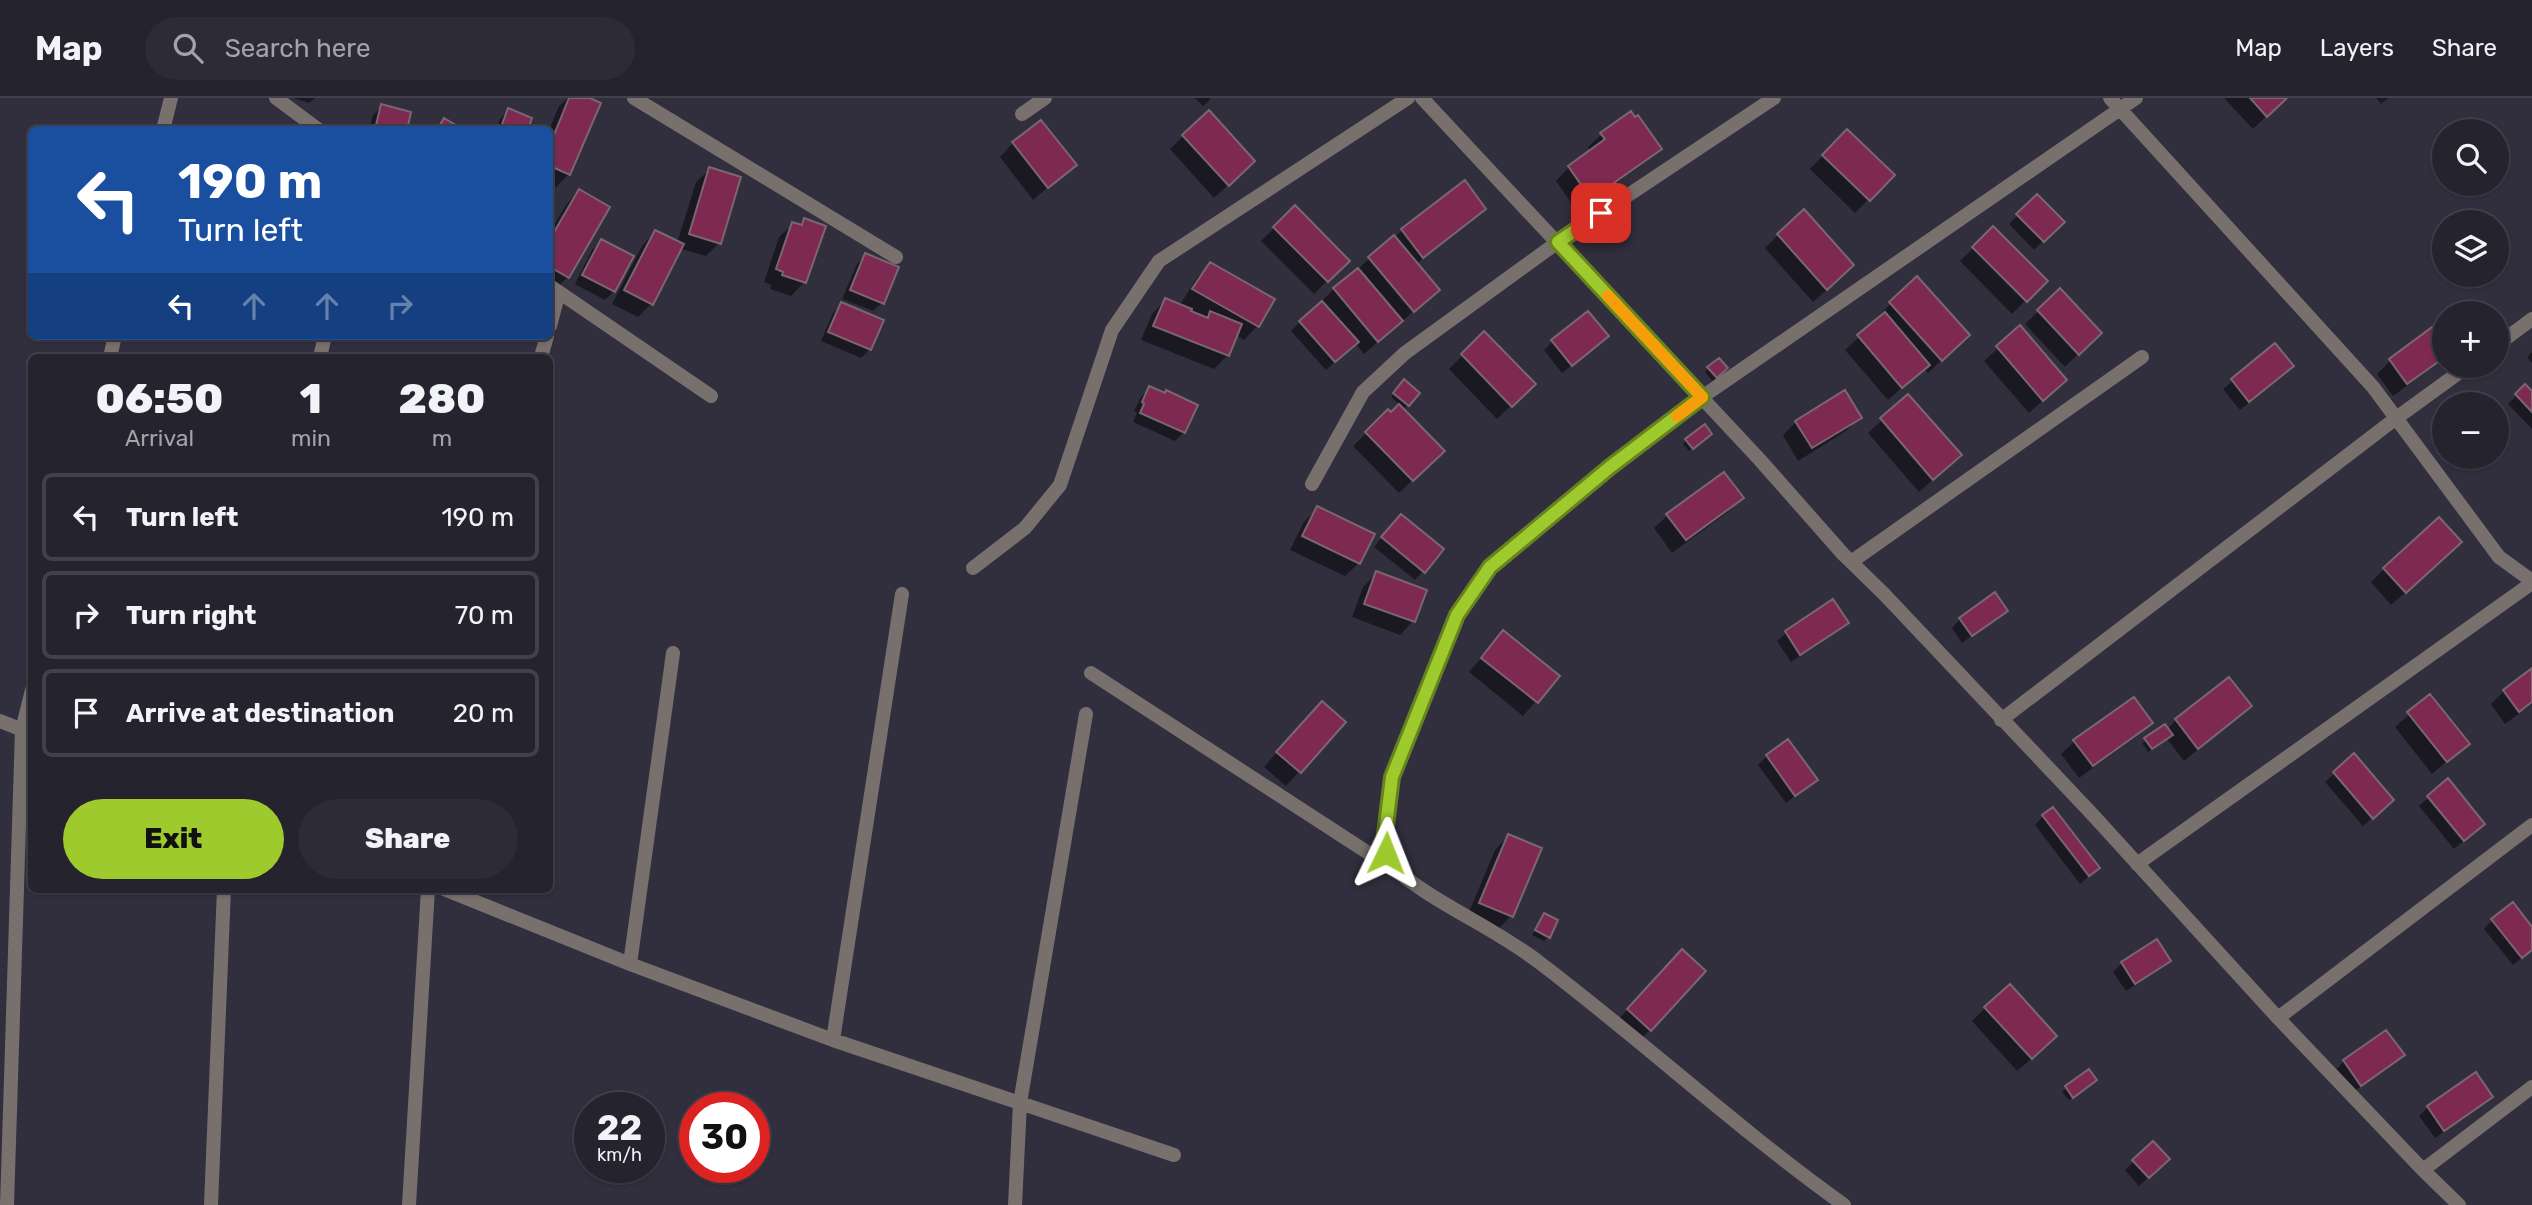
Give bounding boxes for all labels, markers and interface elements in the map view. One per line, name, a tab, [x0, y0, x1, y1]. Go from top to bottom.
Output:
search box	[145, 17, 635, 80]
text: Map	[35, 29, 103, 68]
icon: search	[169, 29, 207, 67]
text: Search here	[225, 33, 370, 64]
text: Map	[2235, 34, 2282, 62]
text: Layers	[2320, 34, 2394, 62]
text: Share	[2432, 34, 2497, 62]
map controls	[2432, 119, 2509, 469]
button: search	[2432, 119, 2509, 196]
text: 190 m	[178, 152, 322, 210]
icon: left	[63, 154, 154, 245]
pin	[1571, 183, 1631, 243]
icon: arrive	[1582, 194, 1620, 232]
button: layers	[2432, 210, 2509, 287]
text: Turn left	[178, 211, 303, 249]
icon: left	[162, 287, 200, 325]
icon: ahead	[235, 287, 273, 325]
icon: ahead	[308, 287, 346, 325]
icon: right	[381, 287, 419, 325]
button: +	[2432, 301, 2509, 378]
text: 06:50	[96, 374, 223, 424]
text: 1	[300, 374, 322, 424]
text: 280	[398, 374, 485, 424]
button: −	[2432, 392, 2509, 469]
text: Arrival	[125, 424, 194, 452]
text: min	[291, 424, 331, 452]
text: m	[432, 424, 452, 452]
icon: left	[67, 498, 105, 536]
text: Turn left	[126, 502, 238, 533]
text: 190 m	[441, 502, 514, 533]
icon: right	[67, 596, 105, 634]
text: Turn right	[126, 600, 256, 631]
text: 70 m	[455, 600, 514, 631]
icon: arrive	[67, 694, 105, 732]
text: Arrive at destination	[126, 698, 394, 729]
text: 20 m	[453, 698, 514, 729]
button: Exit	[63, 799, 284, 879]
button: Share	[298, 799, 518, 879]
position arrow	[1349, 816, 1423, 890]
speed limit sign: 30	[679, 1092, 770, 1183]
text: 22	[597, 1107, 642, 1149]
text: km/h	[597, 1144, 642, 1166]

